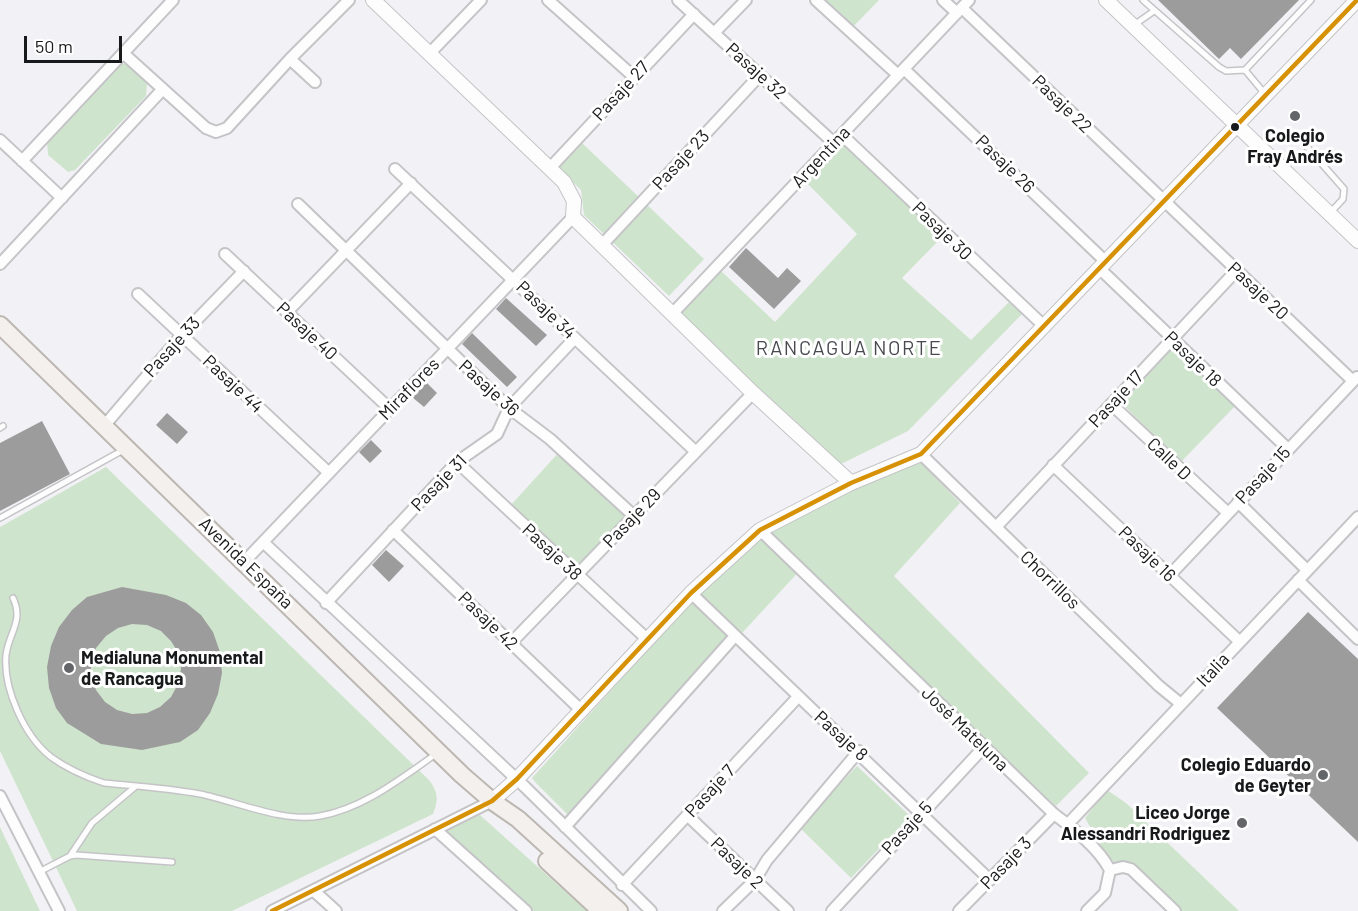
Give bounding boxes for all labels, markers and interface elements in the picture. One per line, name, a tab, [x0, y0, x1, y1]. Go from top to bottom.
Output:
scale bar	[27, 24, 124, 62]
text: 50 m	[35, 35, 73, 57]
street label: Pasaje 32	[721, 38, 791, 104]
street label: Pasaje 27	[588, 57, 654, 125]
street label: Pasaje 22	[1028, 70, 1096, 138]
marker: Colegio Fray Andrés	[1288, 109, 1302, 123]
unlabelled marker	[1229, 121, 1241, 133]
street label: Argentina	[787, 122, 855, 192]
place label: Colegio Fray Andrés	[1247, 125, 1343, 168]
street label: Pasaje 23	[648, 126, 714, 194]
street label: Pasaje 26	[971, 130, 1039, 198]
street label: Pasaje 30	[908, 197, 976, 265]
street label: Pasaje 20	[1223, 257, 1293, 325]
street label: Pasaje 34	[512, 276, 580, 344]
street label: Pasaje 40	[272, 297, 342, 365]
street label: Pasaje 33	[139, 312, 205, 382]
street label: Pasaje 18	[1160, 327, 1226, 391]
district label: RANCAGUA NORTE	[756, 336, 942, 360]
street label: Pasaje 44	[198, 350, 268, 418]
street label: Miraflores	[374, 353, 444, 425]
street label: Pasaje 36	[454, 355, 524, 421]
street label: Pasaje 17	[1084, 366, 1148, 432]
street label: Calle D	[1142, 433, 1196, 485]
street label: Pasaje 15	[1231, 442, 1295, 508]
street label: Pasaje 31	[407, 450, 471, 516]
street label: Pasaje 29	[598, 484, 666, 552]
street label: Avenida España	[194, 513, 298, 613]
street label: Pasaje 38	[518, 519, 586, 585]
street label: Pasaje 16	[1114, 522, 1180, 586]
street label: Chorrillos	[1016, 546, 1084, 614]
street label: Pasaje 42	[454, 587, 522, 655]
place label: Medialuna Monumental de Rancagua	[81, 647, 263, 690]
street label: Italia	[1192, 649, 1234, 691]
marker: Medialuna Monumental de Rancagua	[62, 661, 76, 675]
street label: José Mateluna	[917, 682, 1013, 776]
street label: Pasaje 8	[810, 706, 872, 766]
place label: Colegio Eduardo de Geyter	[1181, 754, 1311, 796]
street label: Pasaje 7	[680, 760, 740, 822]
marker: Colegio Eduardo de Geyter	[1316, 768, 1330, 782]
street label: Pasaje 5	[877, 797, 937, 859]
place label: Liceo Jorge Alessandri Rodriguez	[1061, 802, 1230, 844]
marker: Liceo Jorge Alessandri Rodriguez	[1235, 816, 1249, 830]
street label: Pasaje 3	[976, 832, 1036, 894]
street label: Pasaje 2	[706, 833, 768, 893]

